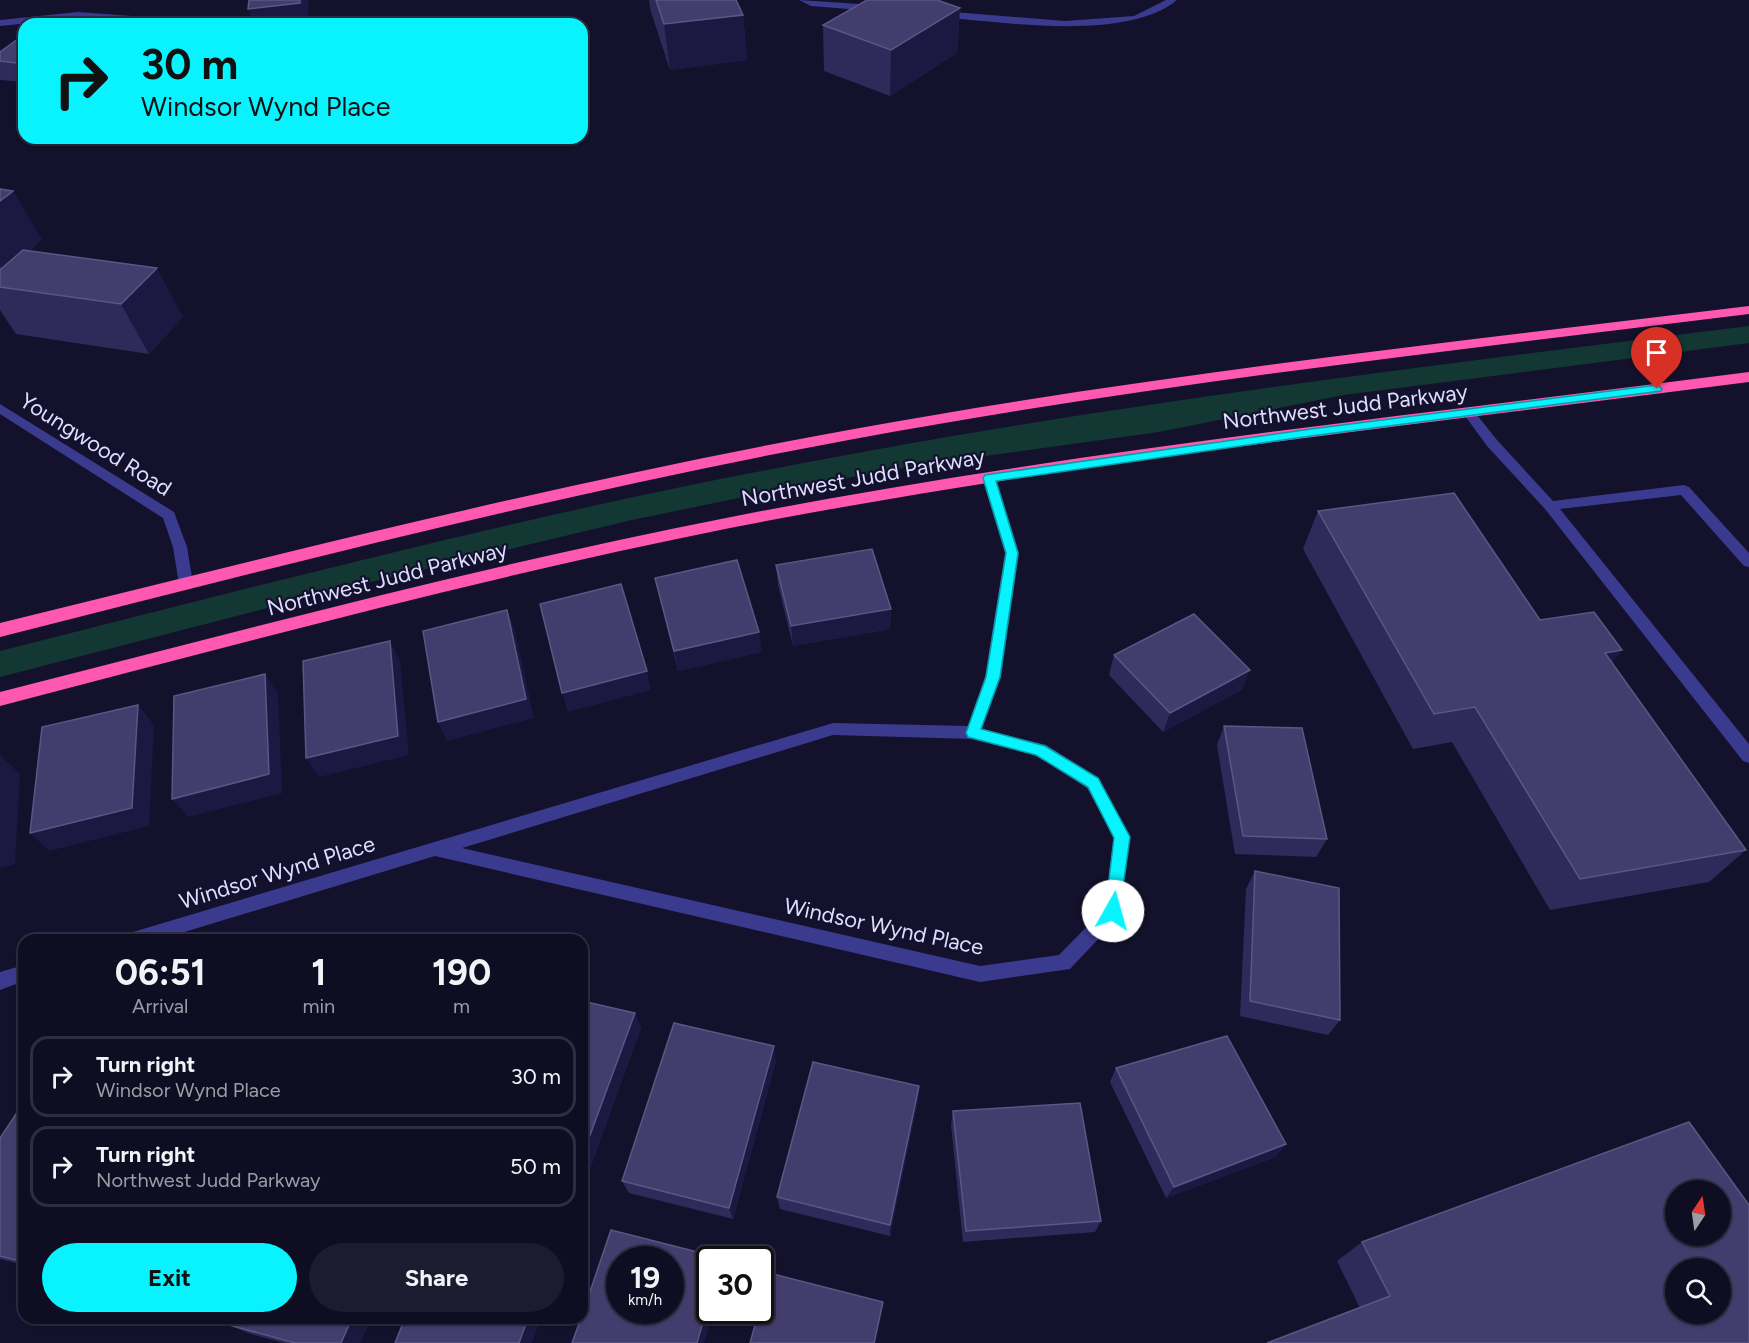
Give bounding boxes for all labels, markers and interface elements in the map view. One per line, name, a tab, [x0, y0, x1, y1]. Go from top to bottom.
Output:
text: 30 m	[141, 39, 238, 90]
icon: right	[42, 42, 120, 120]
text: Windsor Wynd Place	[141, 90, 390, 123]
pin	[1631, 327, 1682, 389]
icon: arrive	[1640, 336, 1673, 369]
street label: Northwest Judd Parkway	[1221, 378, 1470, 435]
street label: Youngwood Road	[15, 387, 177, 502]
street label: Northwest Judd Parkway	[739, 443, 987, 512]
street label: Northwest Judd Parkway	[264, 535, 511, 621]
street label: Windsor Wynd Place	[176, 830, 378, 915]
position arrow	[1081, 879, 1145, 943]
street label: Windsor Wynd Place	[782, 892, 986, 961]
text: 06:51	[115, 951, 206, 994]
text: 1	[311, 951, 326, 994]
text: 190	[432, 951, 491, 994]
text: Arrival	[132, 994, 188, 1018]
text: min	[302, 994, 335, 1018]
text: m	[453, 994, 470, 1018]
text: Turn right	[96, 1051, 195, 1078]
icon: right	[45, 1060, 78, 1093]
text: 30 m	[511, 1063, 561, 1090]
text: Windsor Wynd Place	[96, 1078, 281, 1102]
text: Turn right	[96, 1141, 195, 1168]
icon: right	[45, 1150, 78, 1183]
text: 50 m	[510, 1153, 561, 1180]
text: Northwest Judd Parkway	[96, 1168, 321, 1192]
north arrow	[1665, 1180, 1731, 1246]
map controls	[1665, 1180, 1731, 1324]
button: Exit	[42, 1243, 297, 1312]
button: Share	[309, 1243, 564, 1312]
speed limit sign: 30	[696, 1246, 774, 1324]
button: search	[1665, 1258, 1731, 1324]
text: 19	[630, 1259, 660, 1296]
text: km/h	[628, 1291, 662, 1309]

